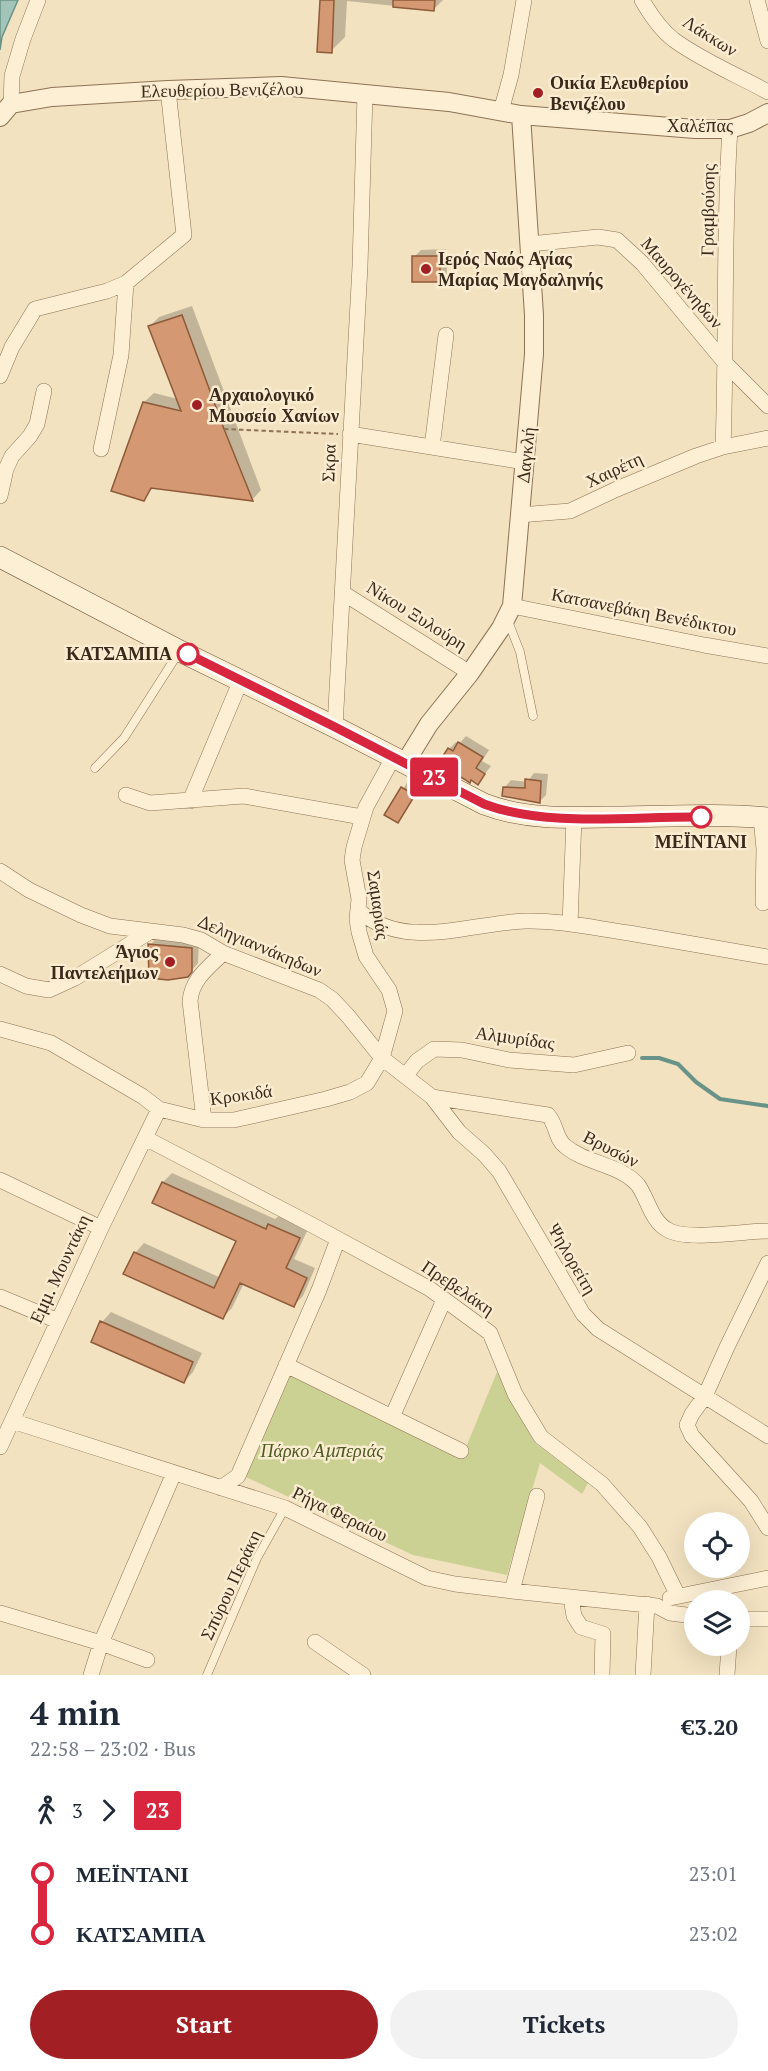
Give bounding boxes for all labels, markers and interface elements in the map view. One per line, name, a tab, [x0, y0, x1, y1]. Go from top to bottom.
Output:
street label: Λάκκων	[679, 9, 743, 61]
place label: Οικία Ελευθερίου Βενιζέλου	[550, 70, 689, 115]
street label: Ελευθερίου Βενιζέλου	[140, 76, 304, 102]
marker: Οικία Ελευθερίου Βενιζέλου	[531, 86, 545, 100]
street label: Χαλέπας	[667, 113, 733, 137]
street label: Γραμβούσης	[694, 164, 720, 256]
street label: Μαυρογένηδων	[636, 231, 729, 333]
place label: Ιερός Ναός Αγίας Μαρίας Μαγδαληνής	[438, 246, 603, 291]
marker: Ιερός Ναός Αγίας Μαρίας Μαγδαληνής	[419, 262, 433, 276]
place label: Αρχαιολογικό Μουσείο Χανίων	[209, 382, 339, 427]
marker: Αρχαιολογικό Μουσείο Χανίων	[190, 398, 204, 412]
street label: Δαγκλή	[510, 426, 540, 484]
street label: Σκρα	[315, 443, 341, 482]
street label: Χαιρέτη	[581, 445, 646, 493]
street label: Νίκου Ξυλούρη	[363, 575, 472, 656]
street label: Κατσανεβάκη Βενέδικτου	[550, 581, 739, 641]
place label: ΚΑΤΣΑΜΠΑ	[66, 641, 172, 665]
marker: ΚΑΤΣΑΜΠΑ	[177, 643, 199, 665]
line badge: 23	[407, 758, 461, 796]
text: 23	[422, 763, 446, 791]
marker: ΜΕΪΝΤΑΝΙ	[690, 806, 712, 828]
place label: ΜΕΪΝΤΑΝΙ	[655, 829, 747, 853]
street label: Σαμαριάς	[362, 869, 396, 941]
street label: Δεληγιαννάκηδων	[195, 908, 326, 982]
place label: Άγιος Παντελεήμων	[51, 939, 158, 984]
marker: Άγιος Παντελεήμων	[163, 955, 177, 969]
street label: Αλμυρίδας	[474, 1020, 556, 1054]
street label: Κροκιδά	[208, 1078, 274, 1110]
street label: Βρυσών	[579, 1124, 643, 1172]
street label: Εμμ. Μουντάκη	[23, 1210, 95, 1327]
street label: Ψηλορείτη	[543, 1219, 603, 1298]
street label: Πρεβελάκη	[417, 1254, 500, 1320]
park label: Πάρκο Αμπεριάς	[260, 1438, 384, 1462]
street label: Ρήγα Φεραίου	[289, 1480, 392, 1547]
map controls	[684, 1512, 750, 1656]
button: locate	[684, 1512, 750, 1578]
street label: Σπύρου Περάκη	[194, 1525, 266, 1644]
button: layers	[684, 1590, 750, 1656]
text: 4 min	[30, 1691, 120, 1734]
text: €3.20	[682, 1712, 738, 1741]
text: 22:58 – 23:02 · Bus	[30, 1735, 196, 1762]
icon: walk	[30, 1794, 63, 1827]
icon: forward	[92, 1794, 125, 1827]
text: 23	[146, 1796, 169, 1824]
text: 3	[72, 1797, 83, 1824]
text: ΜΕΪΝΤΑΝΙ	[76, 1859, 189, 1888]
text: 23:01	[689, 1860, 738, 1887]
text: ΚΑΤΣΑΜΠΑ	[76, 1919, 206, 1948]
text: 23:02	[689, 1920, 738, 1947]
button: Start	[30, 1990, 378, 2059]
button: Tickets	[390, 1990, 738, 2059]

